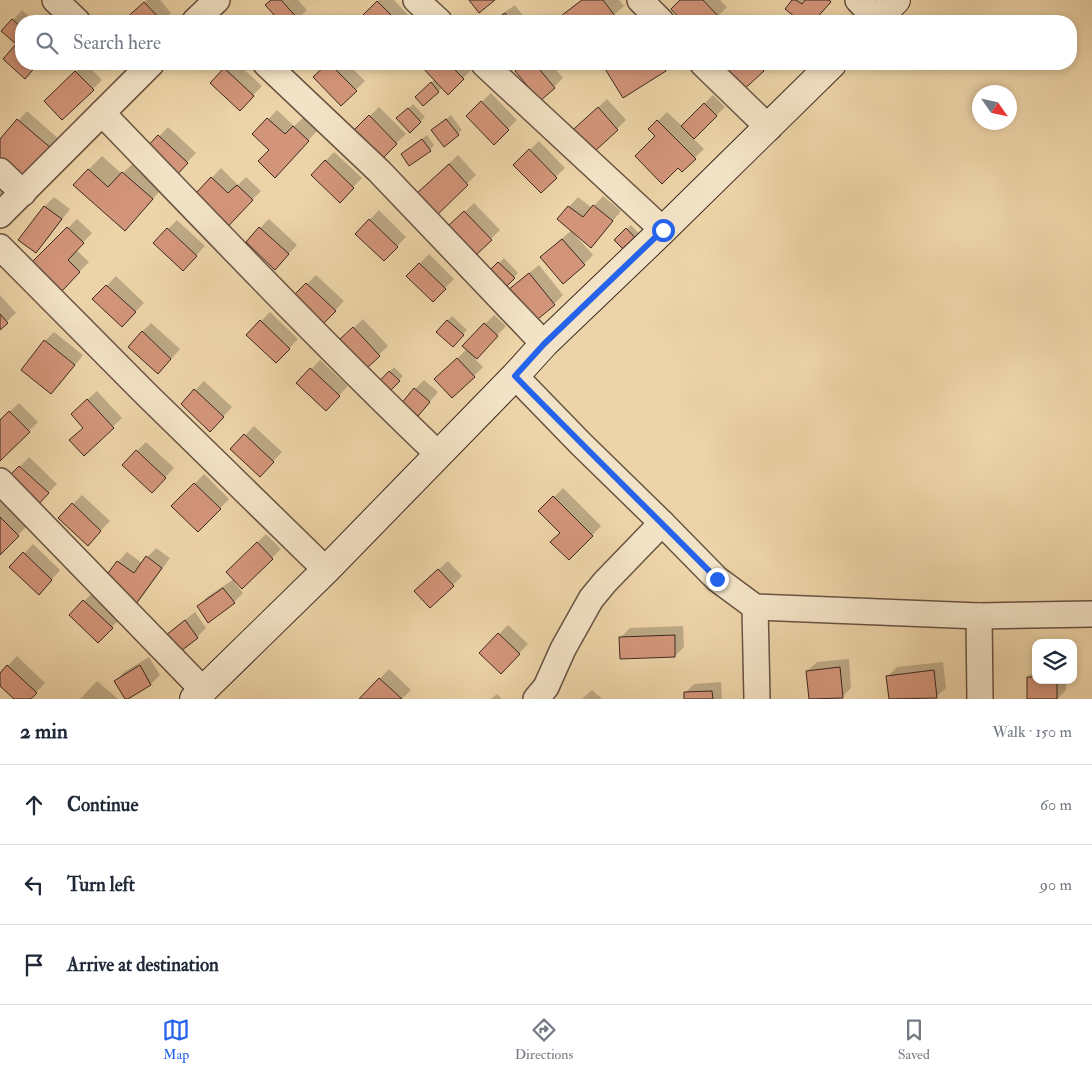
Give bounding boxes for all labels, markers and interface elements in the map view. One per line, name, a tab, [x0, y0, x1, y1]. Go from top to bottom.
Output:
search box	[15, 15, 1077, 70]
icon: search	[33, 29, 61, 57]
text: Search here	[73, 31, 161, 55]
north arrow	[972, 85, 1017, 130]
route start	[652, 219, 675, 242]
route end	[706, 568, 729, 591]
map controls	[1032, 639, 1077, 684]
button: layers	[1032, 639, 1077, 684]
text: 2 min	[20, 718, 68, 745]
text: Walk · 150 m	[992, 722, 1072, 742]
icon: ahead	[20, 791, 48, 819]
text: Continue	[67, 793, 138, 817]
text: 60 m	[1040, 795, 1072, 815]
icon: left	[20, 871, 48, 899]
text: Turn left	[67, 873, 135, 897]
text: 90 m	[1040, 875, 1072, 895]
icon: arrive	[20, 951, 48, 979]
text: Arrive at destination	[67, 953, 219, 977]
tab: Map	[162, 1016, 190, 1063]
tab: Directions	[515, 1016, 573, 1063]
tab: Saved	[898, 1016, 930, 1063]

